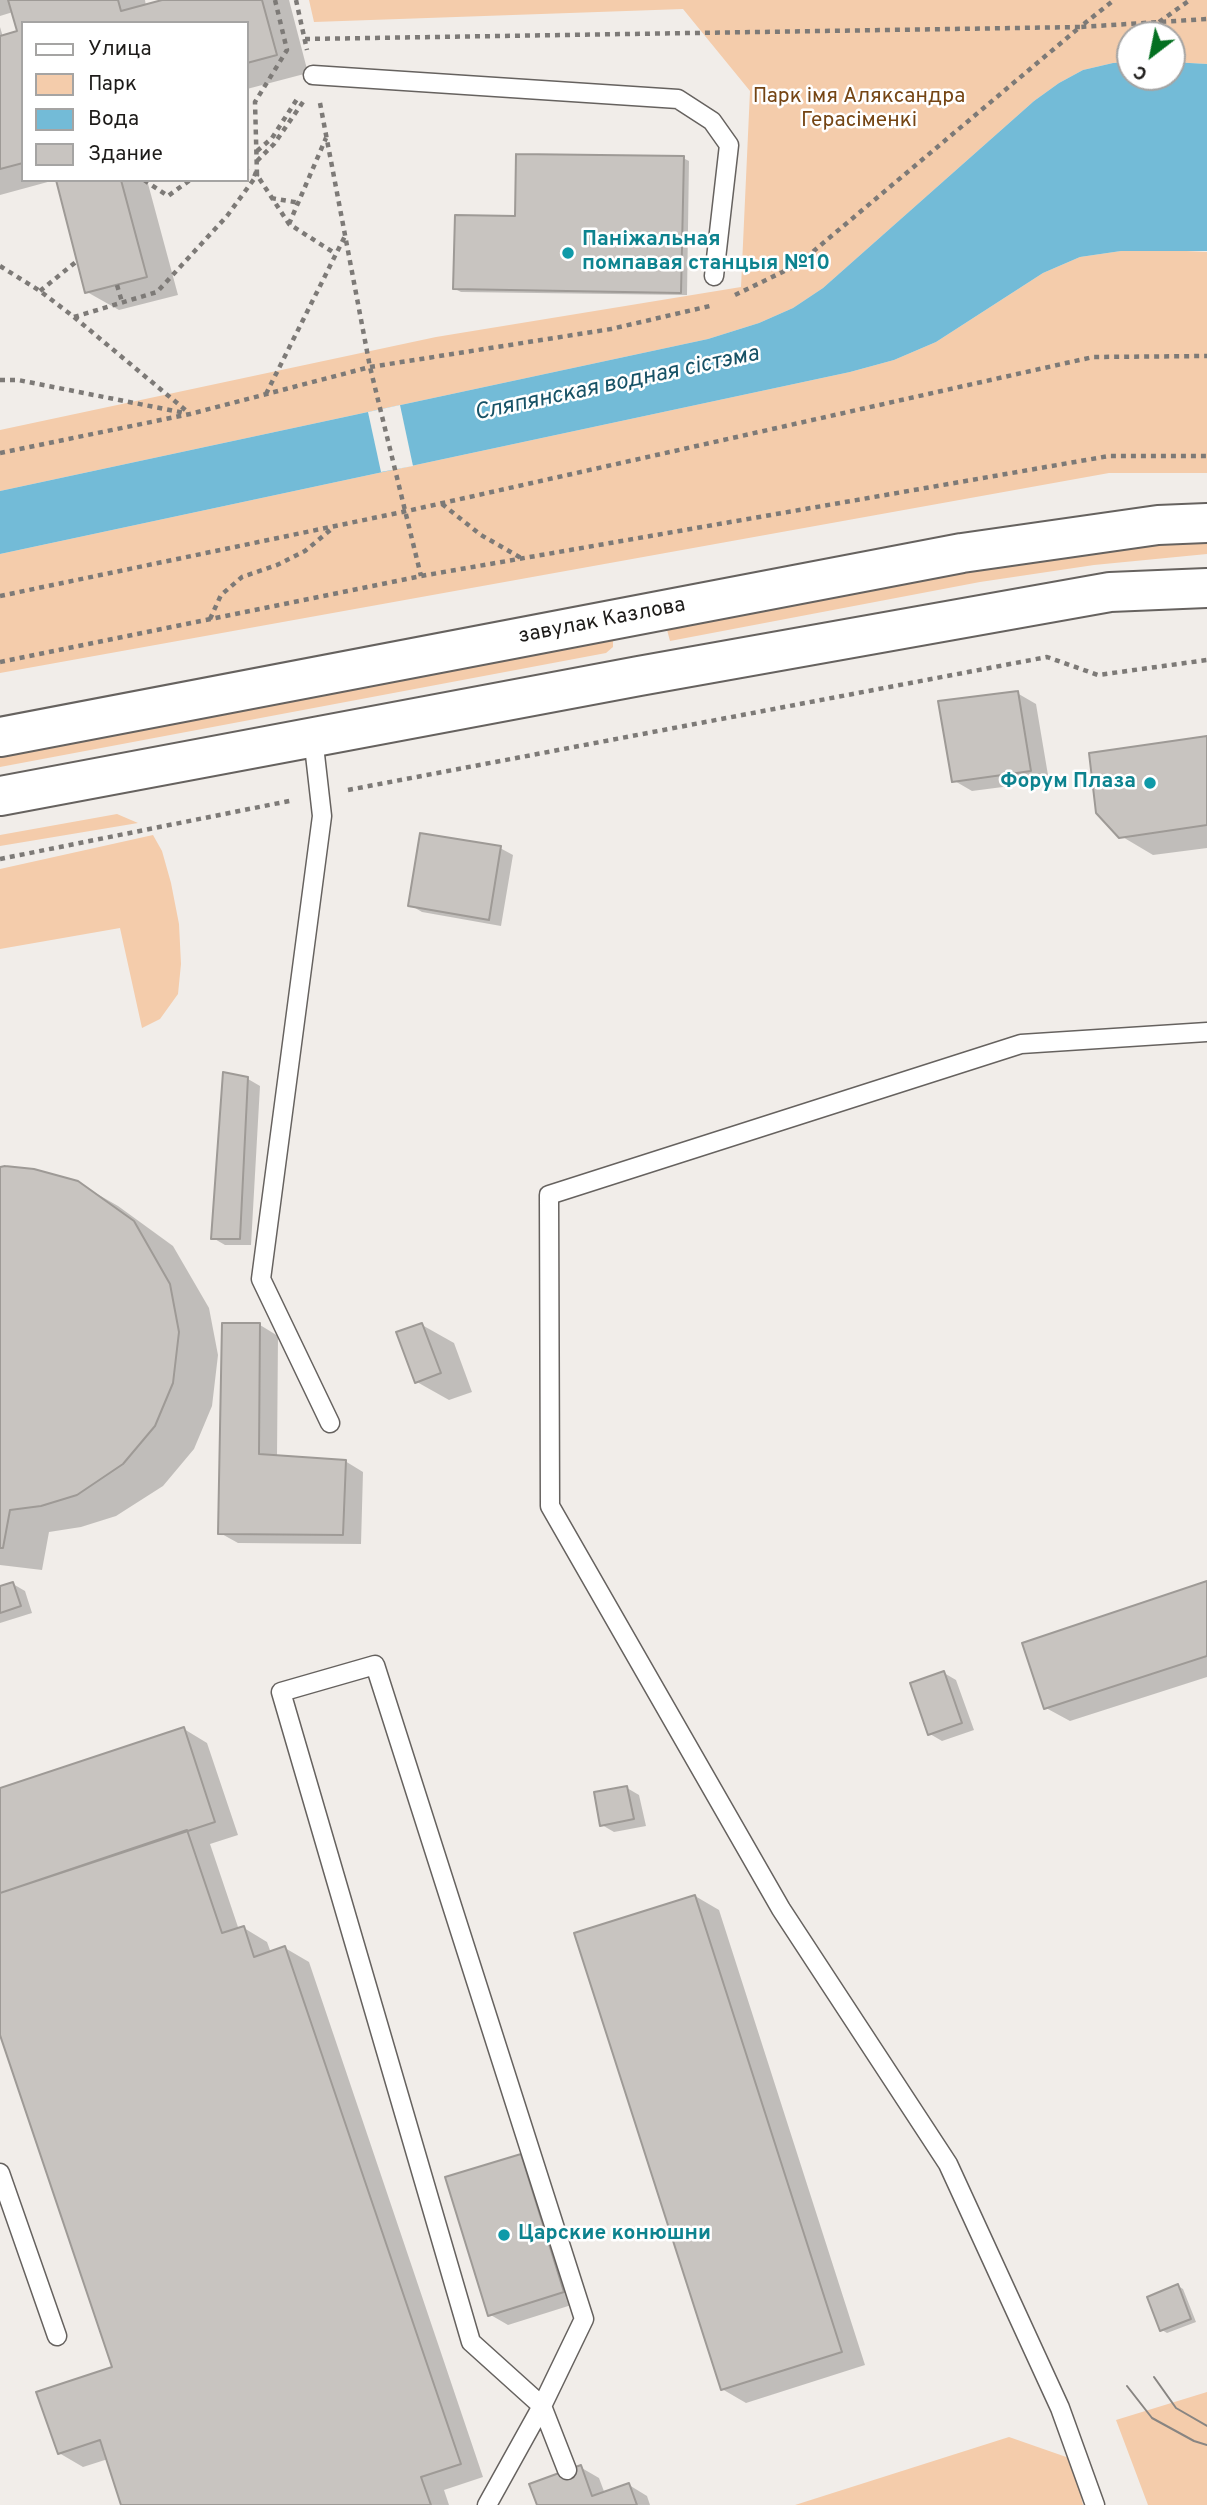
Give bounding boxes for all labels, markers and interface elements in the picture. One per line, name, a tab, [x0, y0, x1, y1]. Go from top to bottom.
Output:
legend	[21, 21, 248, 182]
north arrow	[1116, 21, 1186, 91]
text: Улица	[88, 36, 152, 63]
text: С	[1129, 59, 1152, 86]
text: Парк	[88, 71, 137, 98]
park label: Парк імя Аляксандра Герасіменкі	[753, 85, 965, 135]
text: Вода	[88, 106, 139, 133]
text: Здание	[88, 141, 163, 168]
place label: Паніжальная помпавая станцыя №10	[582, 228, 830, 278]
marker: Паніжальная помпавая станцыя №10	[560, 245, 576, 261]
water label: Сляпянская водная сістэма	[472, 341, 762, 429]
street label: завулак Казлова	[516, 593, 688, 651]
place label: Форум Плаза	[1000, 770, 1136, 796]
marker: Форум Плаза	[1142, 775, 1158, 791]
place label: Царские конюшни	[518, 2222, 711, 2248]
marker: Царские конюшни	[496, 2227, 512, 2243]

